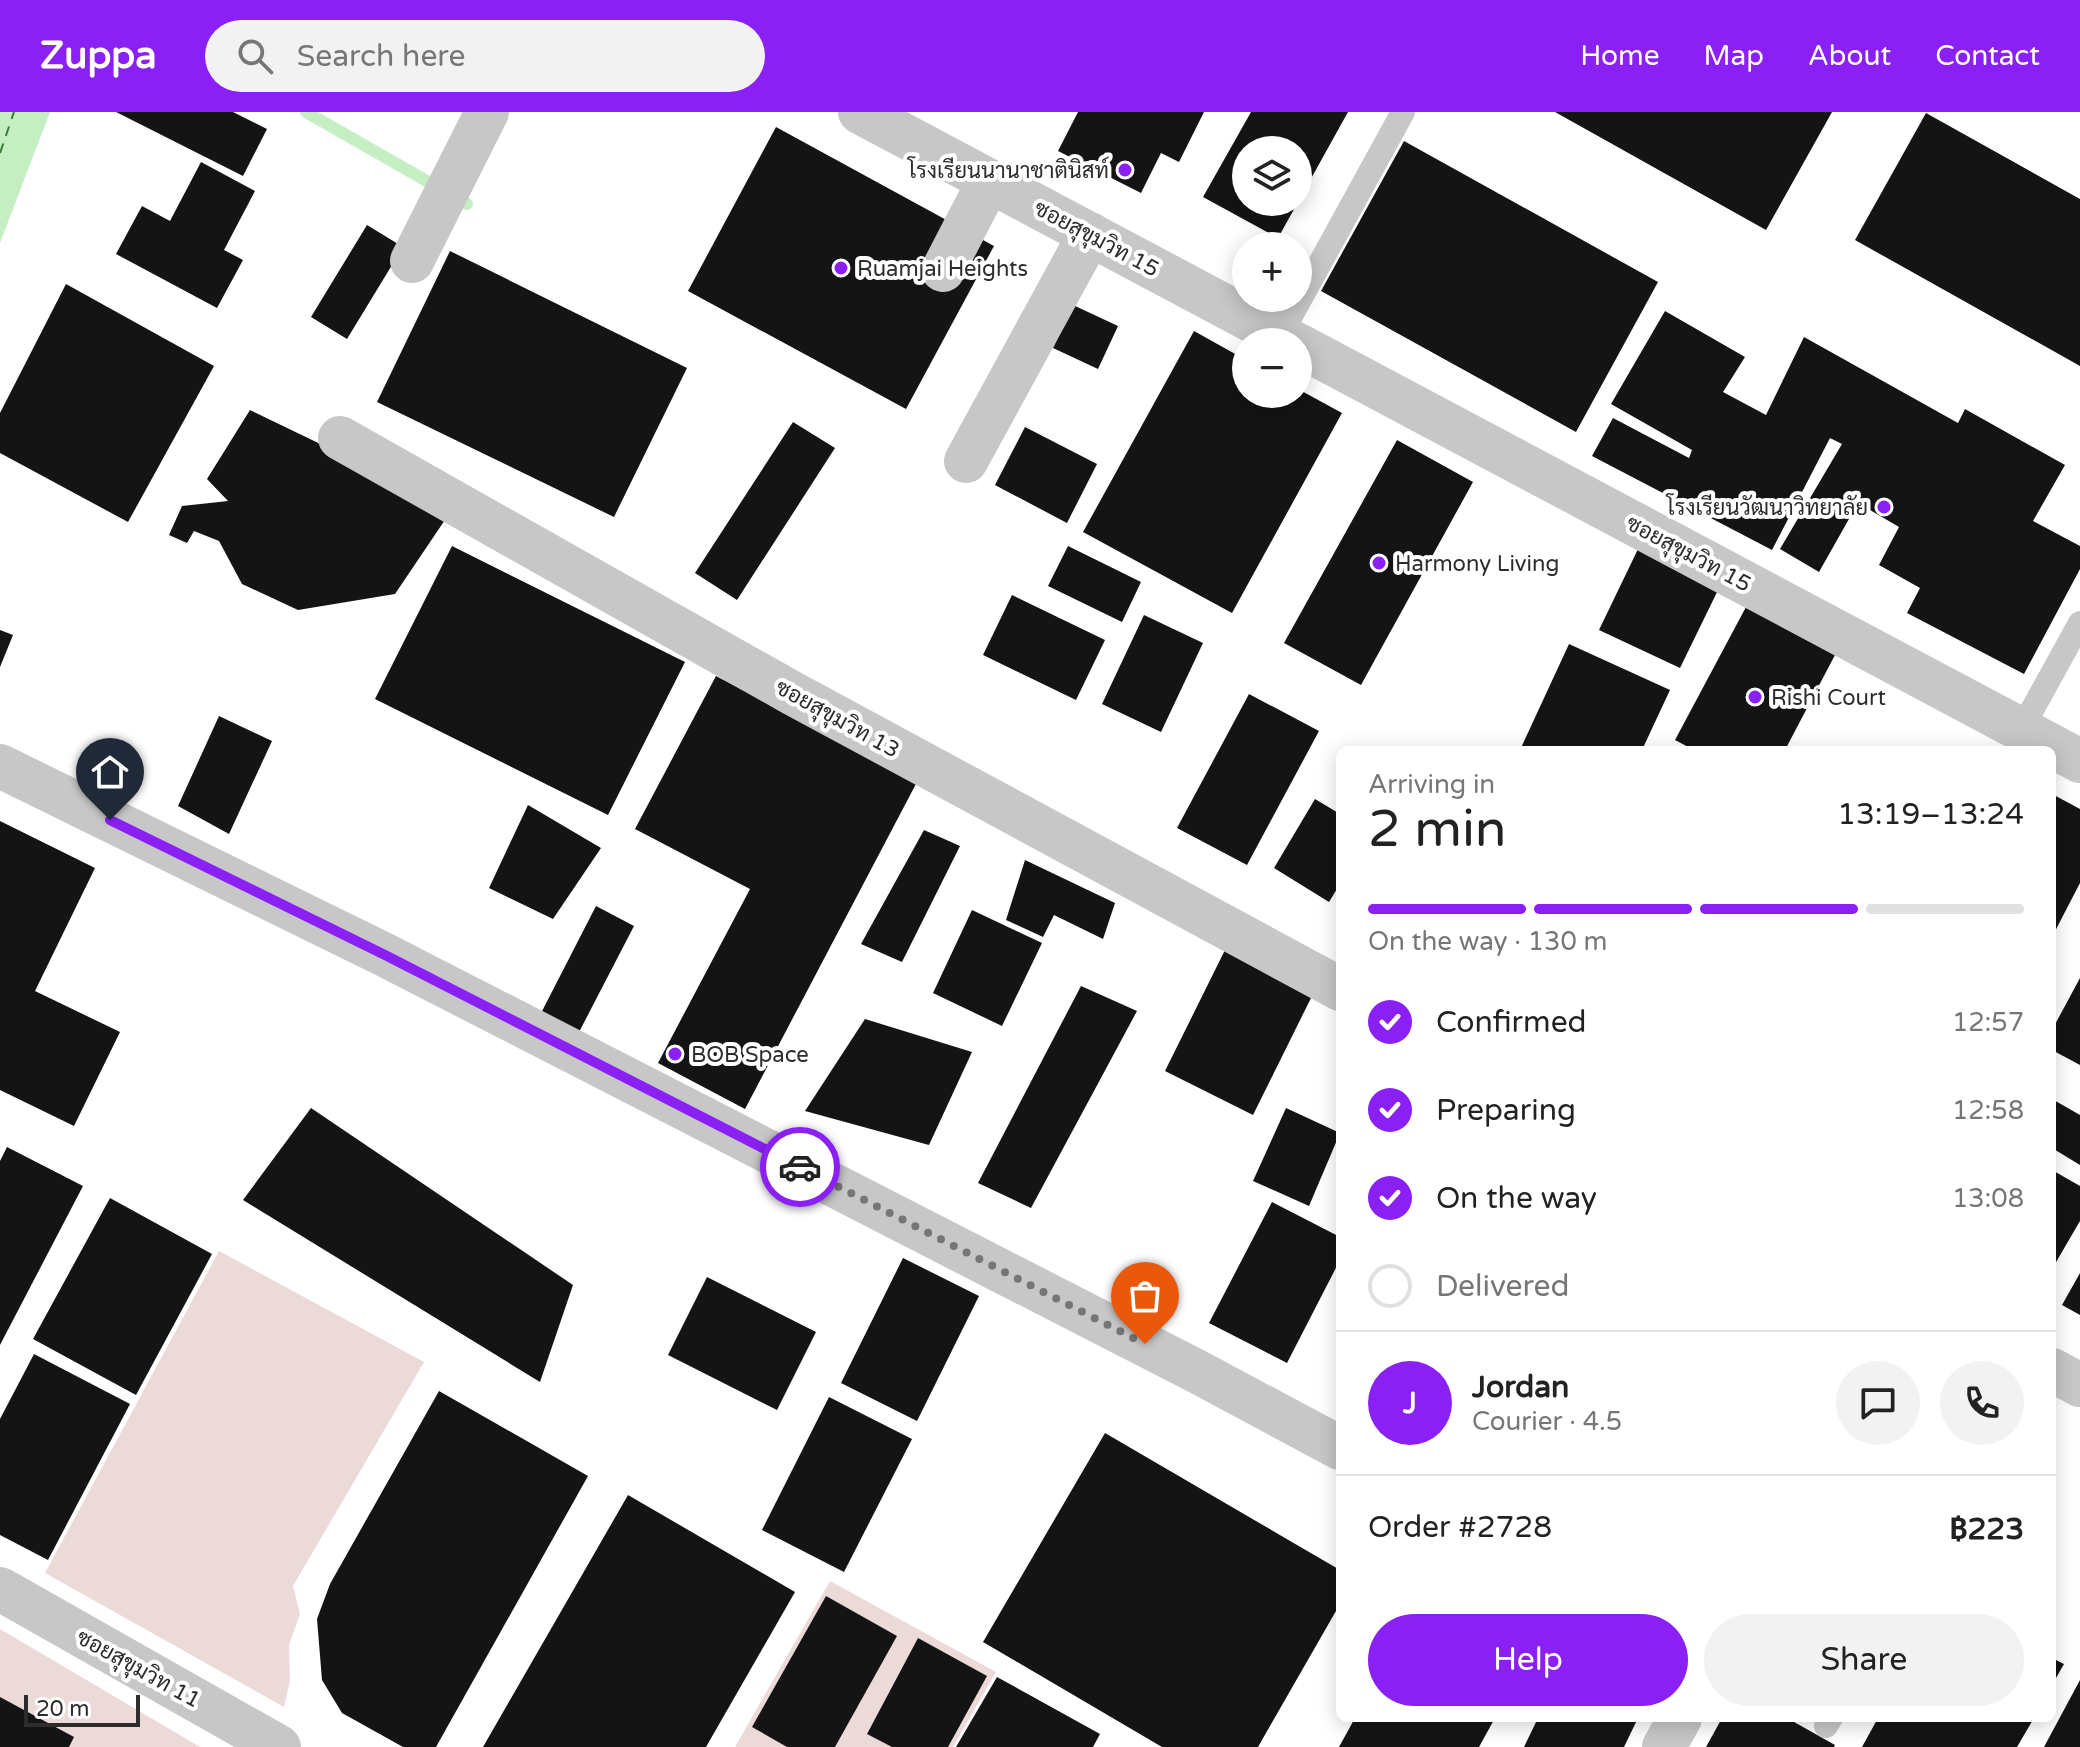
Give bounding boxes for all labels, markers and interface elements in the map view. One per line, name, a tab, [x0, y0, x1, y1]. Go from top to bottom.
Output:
search box	[205, 20, 765, 92]
text: Zuppa	[40, 33, 157, 79]
icon: search	[233, 34, 277, 78]
text: Search here	[297, 38, 465, 75]
text: Home	[1580, 39, 1660, 73]
text: Map	[1704, 39, 1764, 73]
text: About	[1808, 39, 1891, 73]
text: Contact	[1935, 39, 2040, 73]
map controls	[1232, 136, 1312, 408]
button: layers	[1232, 136, 1312, 216]
place label: โรงเรียนนานาชาตินิสท์	[907, 156, 1109, 184]
marker: โรงเรียนนานาชาตินิสท์	[1116, 161, 1134, 179]
street label: ซอยสุขุมวิท 15	[1029, 194, 1164, 284]
button: +	[1232, 232, 1312, 312]
place label: Ruamjai Heights	[857, 256, 1028, 282]
marker: Ruamjai Heights	[832, 259, 850, 277]
button: −	[1232, 328, 1312, 408]
place label: โรงเรียนวัฒนาวิทยาลัย	[1665, 493, 1868, 521]
marker: โรงเรียนวัฒนาวิทยาลัย	[1875, 498, 1893, 516]
street label: ซอยสุขุมวิท 15	[1621, 509, 1756, 599]
place label: Harmony Living	[1395, 551, 1559, 577]
marker: Harmony Living	[1370, 554, 1388, 572]
street label: ซอยสุขุมวิท 13	[770, 673, 904, 765]
place label: Rishi Court	[1771, 685, 1886, 711]
marker: Rishi Court	[1746, 688, 1764, 706]
pin	[76, 738, 144, 820]
icon: home	[88, 750, 132, 794]
text: Arriving in	[1368, 769, 1495, 800]
text: 13:19–13:24	[1837, 796, 2024, 833]
text: 2 min	[1368, 798, 1507, 861]
text: On the way · 130 m	[1368, 926, 1607, 957]
icon: check	[1368, 1000, 1412, 1044]
text: Confirmed	[1436, 1004, 1587, 1041]
text: 12:57	[1952, 1007, 2024, 1038]
place label: BOB Space	[691, 1042, 809, 1068]
marker: BOB Space	[666, 1045, 684, 1063]
icon: check	[1368, 1088, 1412, 1132]
text: Preparing	[1436, 1092, 1576, 1129]
text: 12:58	[1952, 1095, 2024, 1126]
courier	[760, 1127, 840, 1207]
icon: car	[778, 1145, 822, 1189]
icon: check	[1368, 1176, 1412, 1220]
text: On the way	[1436, 1180, 1597, 1217]
text: 13:08	[1952, 1183, 2024, 1214]
pin	[1111, 1262, 1179, 1344]
text: Delivered	[1436, 1268, 1570, 1305]
icon: bag	[1123, 1274, 1167, 1318]
button: chat	[1836, 1361, 1920, 1445]
button: phone	[1940, 1361, 2024, 1445]
text: Jordan	[1472, 1369, 1569, 1406]
text: J	[1403, 1385, 1417, 1422]
text: Courier · 4.5	[1472, 1406, 1622, 1437]
text: Order #2728	[1368, 1509, 1552, 1546]
text: ฿223	[1949, 1511, 2024, 1548]
button: Help	[1368, 1614, 1688, 1706]
button: Share	[1704, 1614, 2024, 1706]
street label: ซอยสุขุมวิท 11	[71, 1623, 205, 1715]
scale bar	[24, 1691, 140, 1727]
text: 20 m	[36, 1696, 90, 1722]

